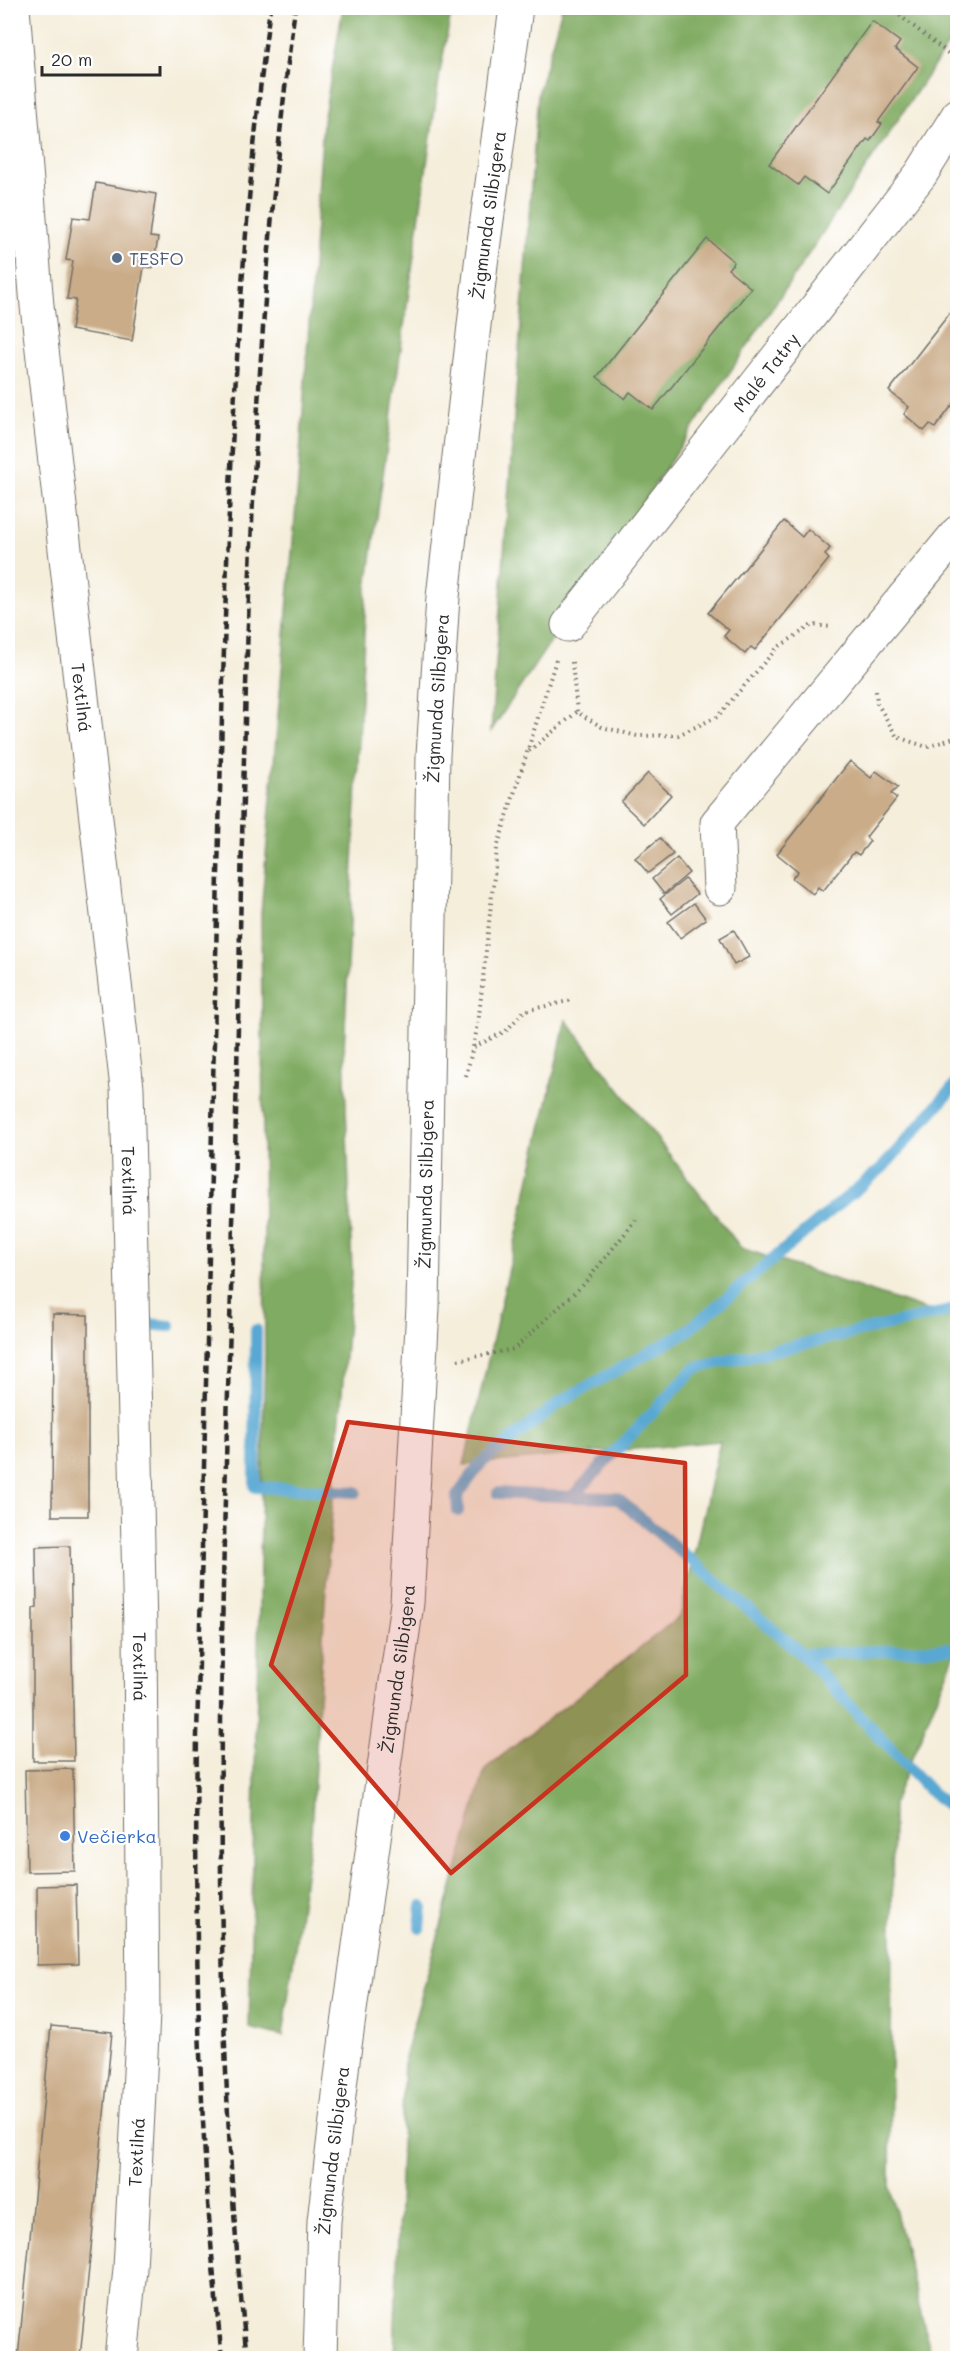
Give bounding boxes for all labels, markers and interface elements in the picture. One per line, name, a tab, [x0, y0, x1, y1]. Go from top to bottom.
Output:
scale bar	[42, 39, 160, 77]
text: 20 m	[51, 47, 92, 71]
street label: Žigmunda Silbigera	[465, 129, 511, 301]
place label: TESFO	[129, 246, 184, 270]
marker: TESFO	[110, 251, 124, 265]
street label: Malé Tatry	[727, 328, 804, 417]
street label: Žigmunda Silbigera	[420, 613, 454, 783]
street label: Textilná	[66, 662, 98, 733]
street label: Žigmunda Silbigera	[412, 1099, 439, 1269]
street label: Textilná	[116, 1146, 142, 1216]
street label: Žigmunda Silbigera	[374, 1584, 420, 1755]
street label: Textilná	[128, 1632, 153, 1702]
place label: Večierka	[77, 1824, 157, 1848]
marker: Večierka	[58, 1829, 72, 1843]
street label: Žigmunda Silbigera	[312, 2065, 354, 2235]
street label: Textilná	[122, 2117, 150, 2187]

